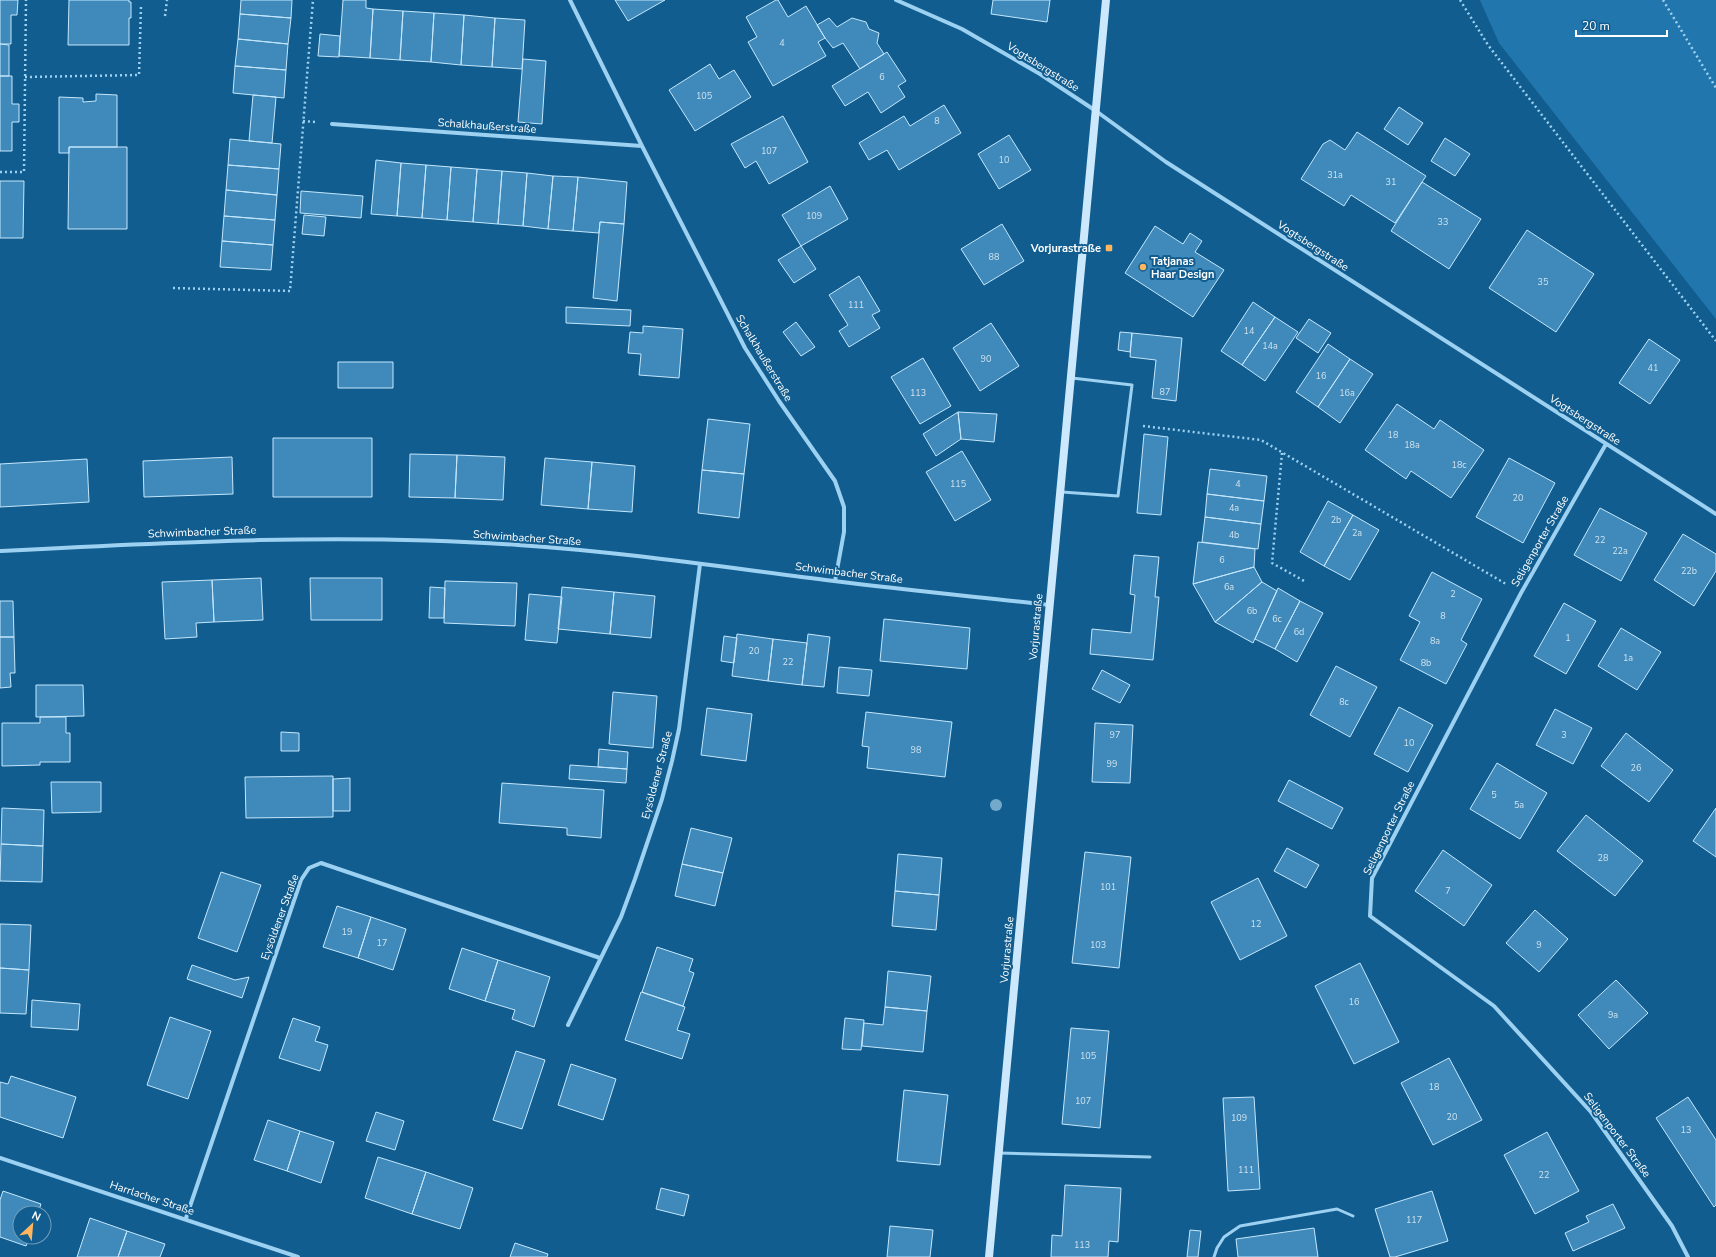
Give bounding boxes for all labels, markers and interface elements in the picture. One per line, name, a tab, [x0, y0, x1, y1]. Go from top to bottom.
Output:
scale bar	[1576, 12, 1667, 38]
text: 20 m	[1582, 18, 1610, 34]
house number: 4	[779, 37, 785, 49]
street label: Vogtsbergstraße	[1003, 38, 1082, 95]
house number: 6	[879, 71, 885, 83]
house number: 105	[696, 90, 712, 102]
street label: Schalkhaußerstraße	[437, 115, 537, 137]
house number: 8	[934, 115, 940, 127]
house number: 107	[761, 145, 777, 157]
house number: 10	[999, 154, 1009, 166]
house number: 31a	[1327, 169, 1343, 181]
house number: 31	[1386, 176, 1396, 188]
house number: 109	[806, 210, 822, 222]
house number: 33	[1438, 216, 1448, 228]
street label: Vogtsbergstraße	[1273, 217, 1352, 275]
place label: Vorjurastraße	[1030, 241, 1101, 256]
marker: Vorjurastraße	[1104, 243, 1114, 253]
house number: 88	[989, 251, 999, 263]
place label: Tatjanas Haar Design	[1151, 254, 1214, 282]
marker: Tatjanas Haar Design	[1138, 262, 1148, 272]
house number: 35	[1538, 276, 1548, 288]
house number: 111	[848, 299, 864, 311]
street label: Schalkhaußerstraße	[732, 312, 796, 404]
house number: 14	[1244, 325, 1255, 337]
house number: 14a	[1262, 340, 1278, 352]
house number: 90	[981, 353, 991, 365]
house number: 41	[1648, 362, 1658, 374]
house number: 16	[1316, 370, 1326, 382]
house number: 87	[1160, 386, 1170, 398]
house number: 113	[910, 387, 926, 399]
house number: 16a	[1339, 387, 1355, 399]
street label: Vogtsbergstraße	[1545, 391, 1624, 449]
house number: 18	[1388, 429, 1398, 441]
house number: 18a	[1404, 439, 1420, 451]
house number: 18c	[1452, 459, 1466, 471]
house number: 115	[950, 478, 966, 490]
house number: 4	[1235, 478, 1241, 490]
street label: Seligenporter Straße	[1508, 492, 1572, 589]
house number: 20	[1513, 492, 1523, 504]
house number: 4a	[1229, 502, 1239, 514]
house number: 2b	[1331, 514, 1341, 526]
street label: Schwimbacher Straße	[148, 523, 257, 541]
street label: Schwimbacher Straße	[472, 527, 582, 549]
house number: 2a	[1352, 527, 1362, 539]
house number: 4b	[1229, 529, 1239, 541]
house number: 22	[1595, 534, 1605, 546]
house number: 22a	[1612, 545, 1628, 557]
house number: 6	[1219, 554, 1225, 566]
street label: Schwimbacher Straße	[794, 559, 904, 587]
house number: 22b	[1681, 565, 1697, 577]
house number: 6a	[1224, 581, 1234, 593]
house number: 2	[1450, 588, 1456, 600]
street label: Vorjurastraße	[1026, 593, 1046, 662]
house number: 6b	[1247, 605, 1257, 617]
house number: 8	[1440, 610, 1446, 622]
house number: 6c	[1272, 613, 1282, 625]
house number: 6d	[1294, 626, 1304, 638]
house number: 1	[1565, 632, 1571, 644]
house number: 8a	[1430, 635, 1440, 647]
house number: 20	[749, 645, 759, 657]
house number: 1a	[1623, 652, 1633, 664]
house number: 22	[783, 656, 793, 668]
house number: 8b	[1421, 657, 1431, 669]
house number: 8c	[1339, 696, 1349, 708]
street label: Eysöldener Straße	[638, 729, 676, 821]
house number: 97	[1110, 729, 1120, 741]
house number: 3	[1561, 729, 1567, 741]
house number: 10	[1404, 737, 1414, 749]
house number: 98	[911, 744, 921, 756]
house number: 99	[1107, 758, 1117, 770]
house number: 26	[1631, 762, 1641, 774]
street label: Seligenporter Straße	[1360, 778, 1418, 878]
house number: 5	[1491, 789, 1497, 801]
house number: 5a	[1514, 799, 1524, 811]
house number: 28	[1598, 852, 1608, 864]
street label: Eysöldener Straße	[257, 872, 303, 962]
house number: 101	[1100, 881, 1116, 893]
house number: 7	[1445, 885, 1451, 897]
street label: Vorjurastraße	[997, 916, 1017, 985]
house number: 12	[1251, 918, 1261, 930]
house number: 19	[342, 926, 352, 938]
house number: 17	[377, 937, 387, 949]
house number: 103	[1090, 939, 1106, 951]
house number: 9	[1536, 939, 1542, 951]
house number: 16	[1349, 996, 1359, 1008]
house number: 9a	[1608, 1009, 1618, 1021]
house number: 105	[1080, 1050, 1096, 1062]
house number: 18	[1429, 1081, 1439, 1093]
street label: Seligenporter Straße	[1580, 1089, 1654, 1181]
house number: 107	[1075, 1095, 1091, 1107]
house number: 20	[1447, 1111, 1457, 1123]
house number: 109	[1231, 1112, 1247, 1124]
house number: 13	[1681, 1124, 1691, 1136]
house number: 111	[1238, 1164, 1254, 1176]
house number: 22	[1539, 1169, 1549, 1181]
street label: Harrlacher Straße	[108, 1177, 196, 1219]
north arrow	[12, 1205, 52, 1245]
text: N	[29, 1208, 43, 1225]
house number: 117	[1406, 1214, 1422, 1226]
house number: 113	[1074, 1239, 1090, 1251]

